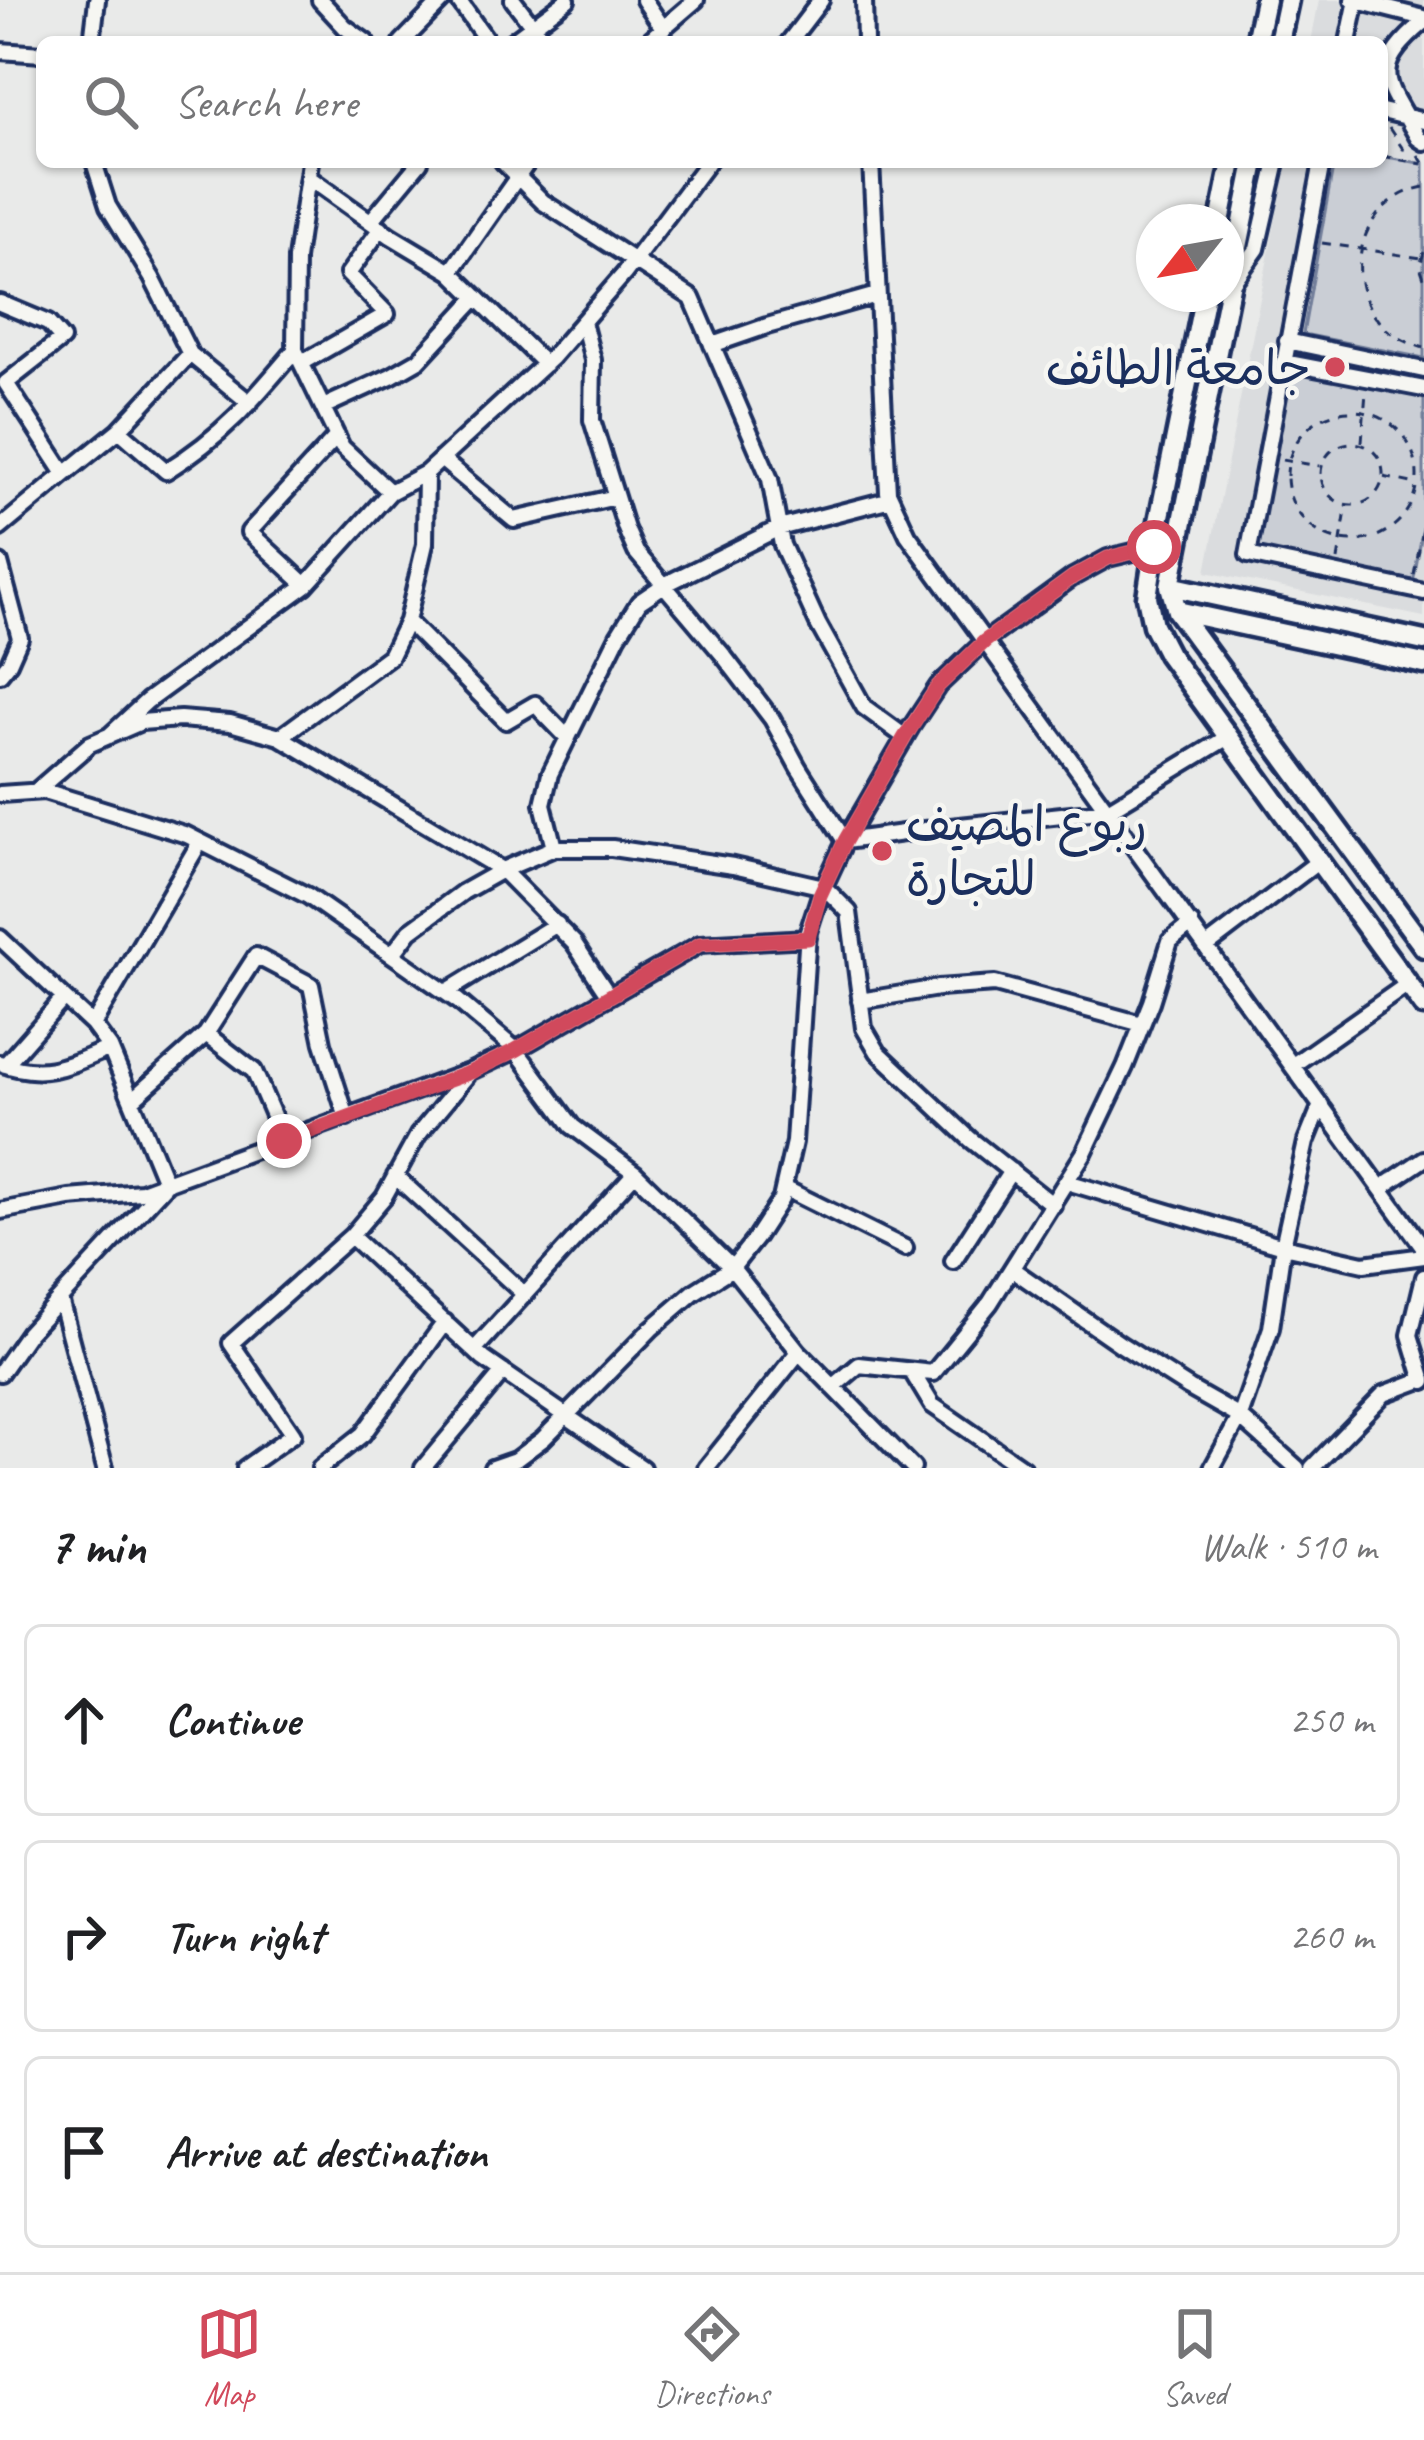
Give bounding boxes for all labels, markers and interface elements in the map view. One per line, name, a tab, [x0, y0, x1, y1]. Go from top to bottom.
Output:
search box	[36, 36, 1388, 168]
icon: search	[78, 69, 144, 135]
text: Search here	[174, 74, 357, 131]
north arrow	[1136, 204, 1244, 312]
place label: جامعة الطائف	[1046, 338, 1311, 398]
marker: جامعة الطائف	[1322, 354, 1348, 380]
route start	[1127, 520, 1181, 574]
place label: ربوع المصيف للتجارة	[906, 794, 1147, 909]
marker: ربوع المصيف للتجارة	[869, 838, 895, 864]
route end	[257, 1114, 311, 1168]
text: 7 min	[48, 1514, 146, 1578]
text: Walk · 510 m	[1200, 1522, 1376, 1571]
icon: ahead	[51, 1687, 117, 1753]
text: Continue	[165, 1692, 299, 1749]
text: 250 m	[1289, 1696, 1373, 1745]
icon: right	[51, 1903, 117, 1969]
text: Turn right	[165, 1908, 323, 1965]
text: 260 m	[1289, 1912, 1373, 1961]
icon: arrive	[51, 2119, 117, 2185]
text: Arrive at destination	[165, 2124, 487, 2181]
tab: Map	[196, 2301, 262, 2415]
tab: Directions	[655, 2301, 769, 2415]
tab: Saved	[1162, 2301, 1228, 2415]

